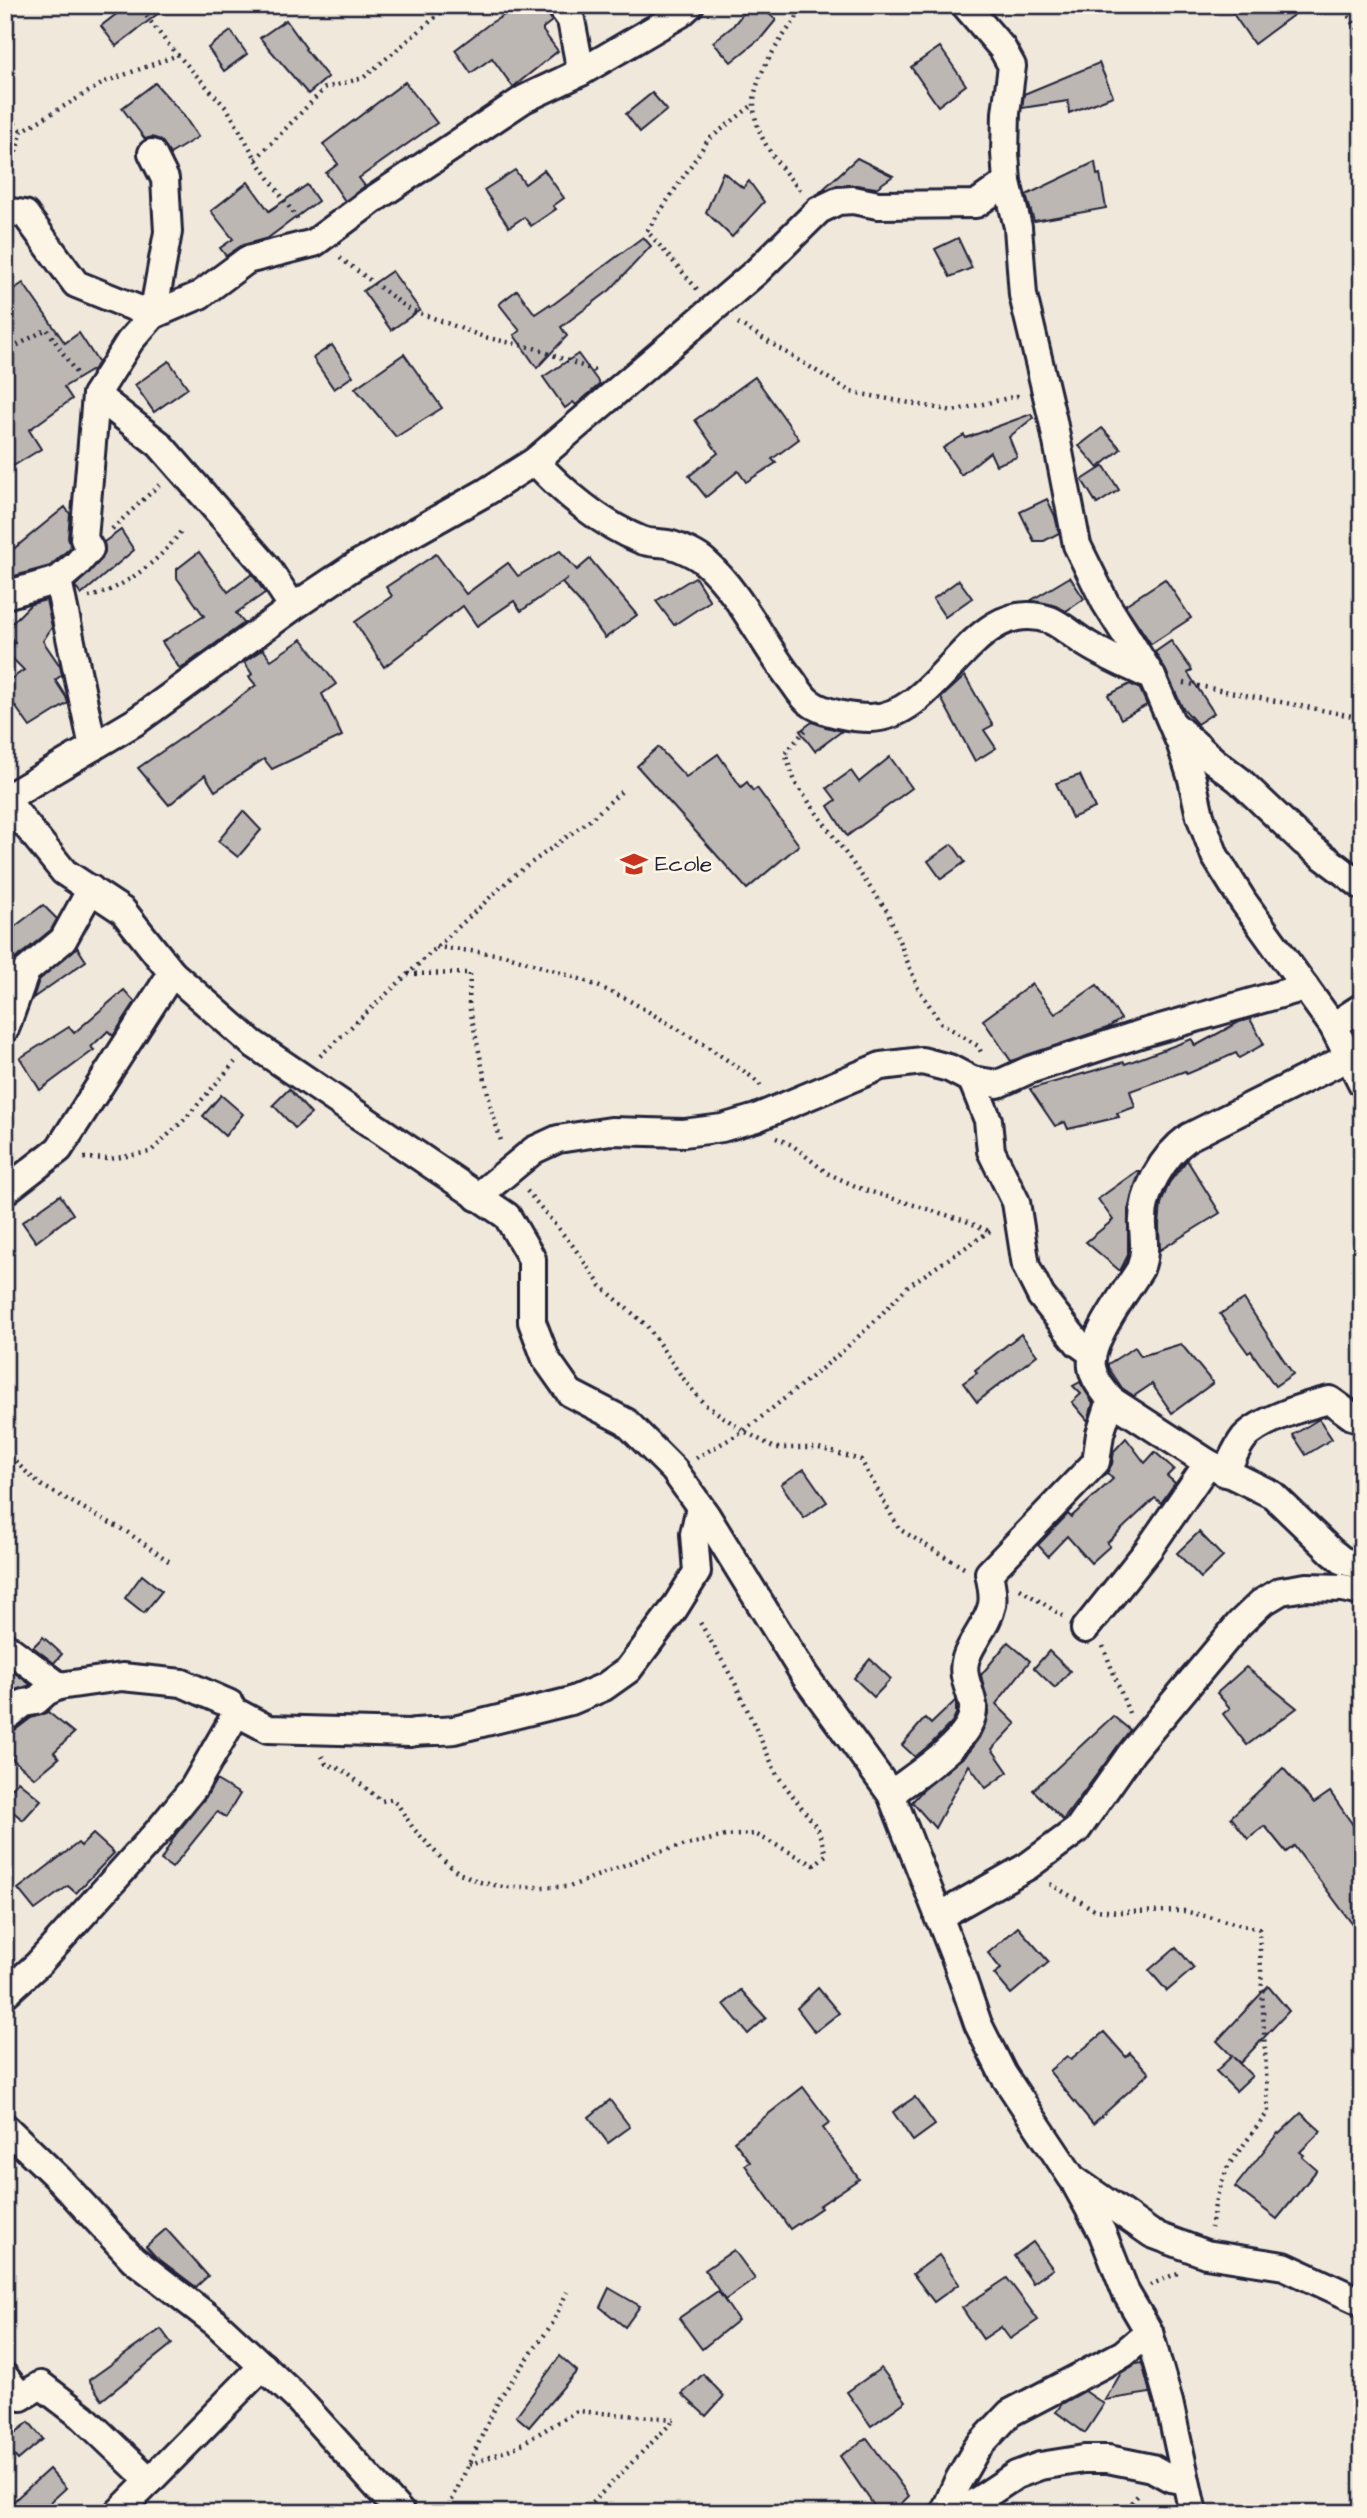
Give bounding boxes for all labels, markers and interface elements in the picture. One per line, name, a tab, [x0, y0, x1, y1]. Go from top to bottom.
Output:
place label: Ecole	[655, 848, 712, 880]
school or university icon: Ecole	[619, 849, 649, 879]

